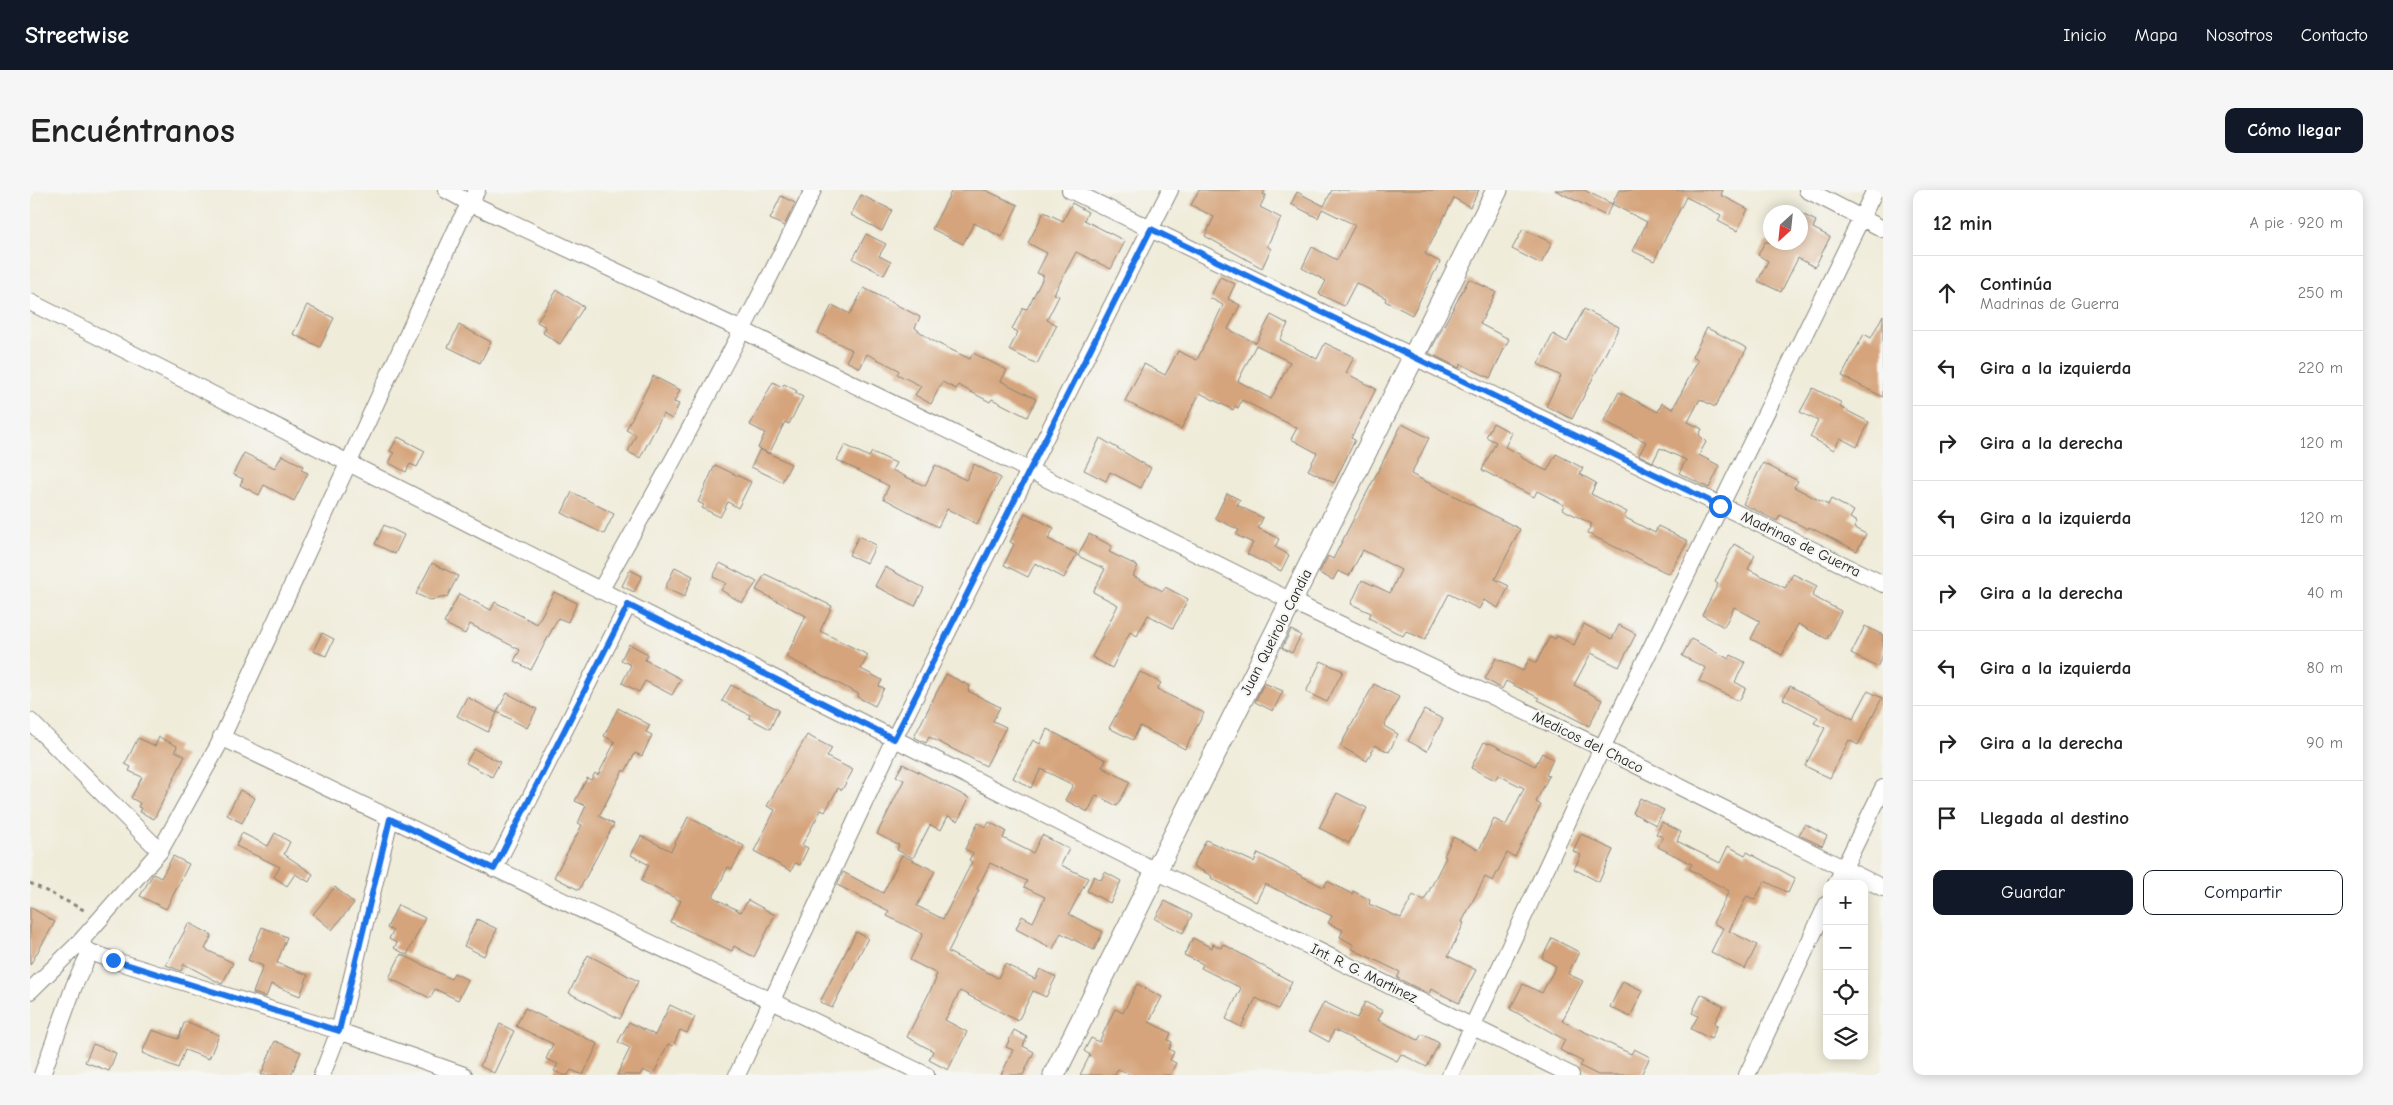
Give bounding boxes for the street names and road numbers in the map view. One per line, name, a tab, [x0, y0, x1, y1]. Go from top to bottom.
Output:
street label: Madrinas de Guerra	[1738, 507, 1864, 581]
street label: Juan Queirolo Candia	[1236, 566, 1316, 698]
street label: Medicos del Chaco	[1529, 707, 1647, 777]
street label: Int. R. G. Martinez	[1308, 939, 1421, 1007]

